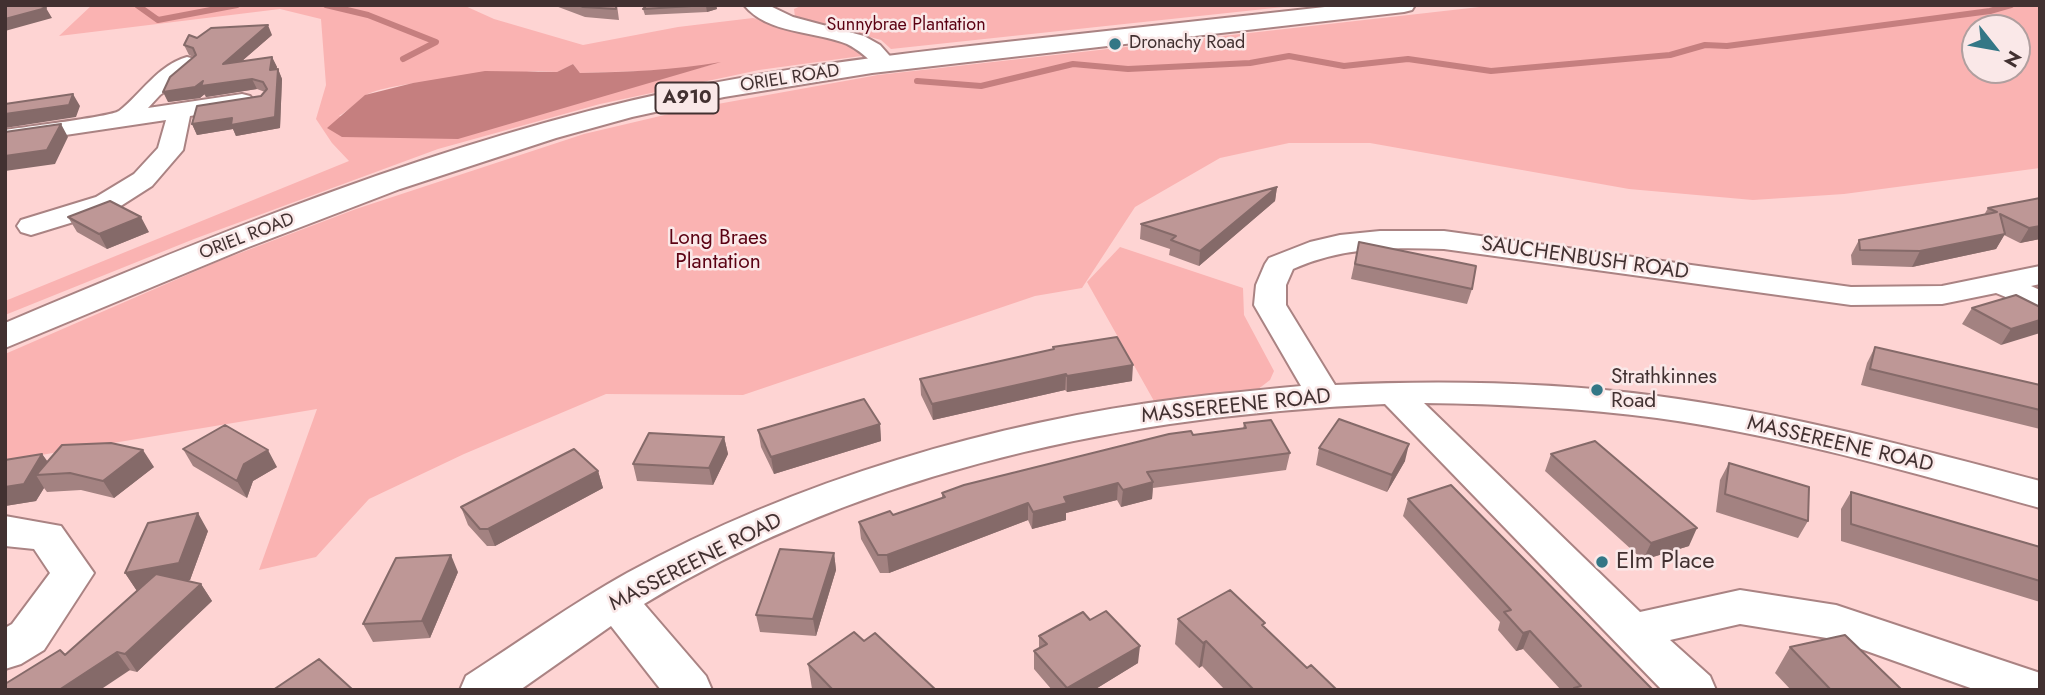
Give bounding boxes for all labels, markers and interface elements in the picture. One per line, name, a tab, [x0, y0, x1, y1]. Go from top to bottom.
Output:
north arrow	[1961, 14, 2031, 84]
park label: Sunnybrae Plantation	[826, 15, 986, 37]
place label: Dronachy Road	[1129, 33, 1245, 55]
marker: Dronachy Road	[1107, 36, 1123, 52]
text: N	[1997, 46, 2028, 72]
street label: ORIEL ROAD	[739, 61, 841, 97]
road number: A910	[656, 82, 718, 114]
street label: ORIEL ROAD	[196, 209, 298, 265]
park label: Long Braes Plantation	[669, 226, 767, 276]
street label: SAUCHENBUSH ROAD	[1480, 232, 1690, 286]
place label: Strathkinnes Road	[1611, 365, 1717, 415]
marker: Strathkinnes Road	[1589, 382, 1605, 398]
street label: MASSEREENE ROAD	[1140, 385, 1332, 429]
street label: MASSEREENE ROAD	[1744, 411, 1936, 479]
street label: MASSEREENE ROAD	[606, 509, 786, 617]
place label: Elm Place	[1616, 548, 1715, 576]
marker: Elm Place	[1594, 554, 1610, 570]

